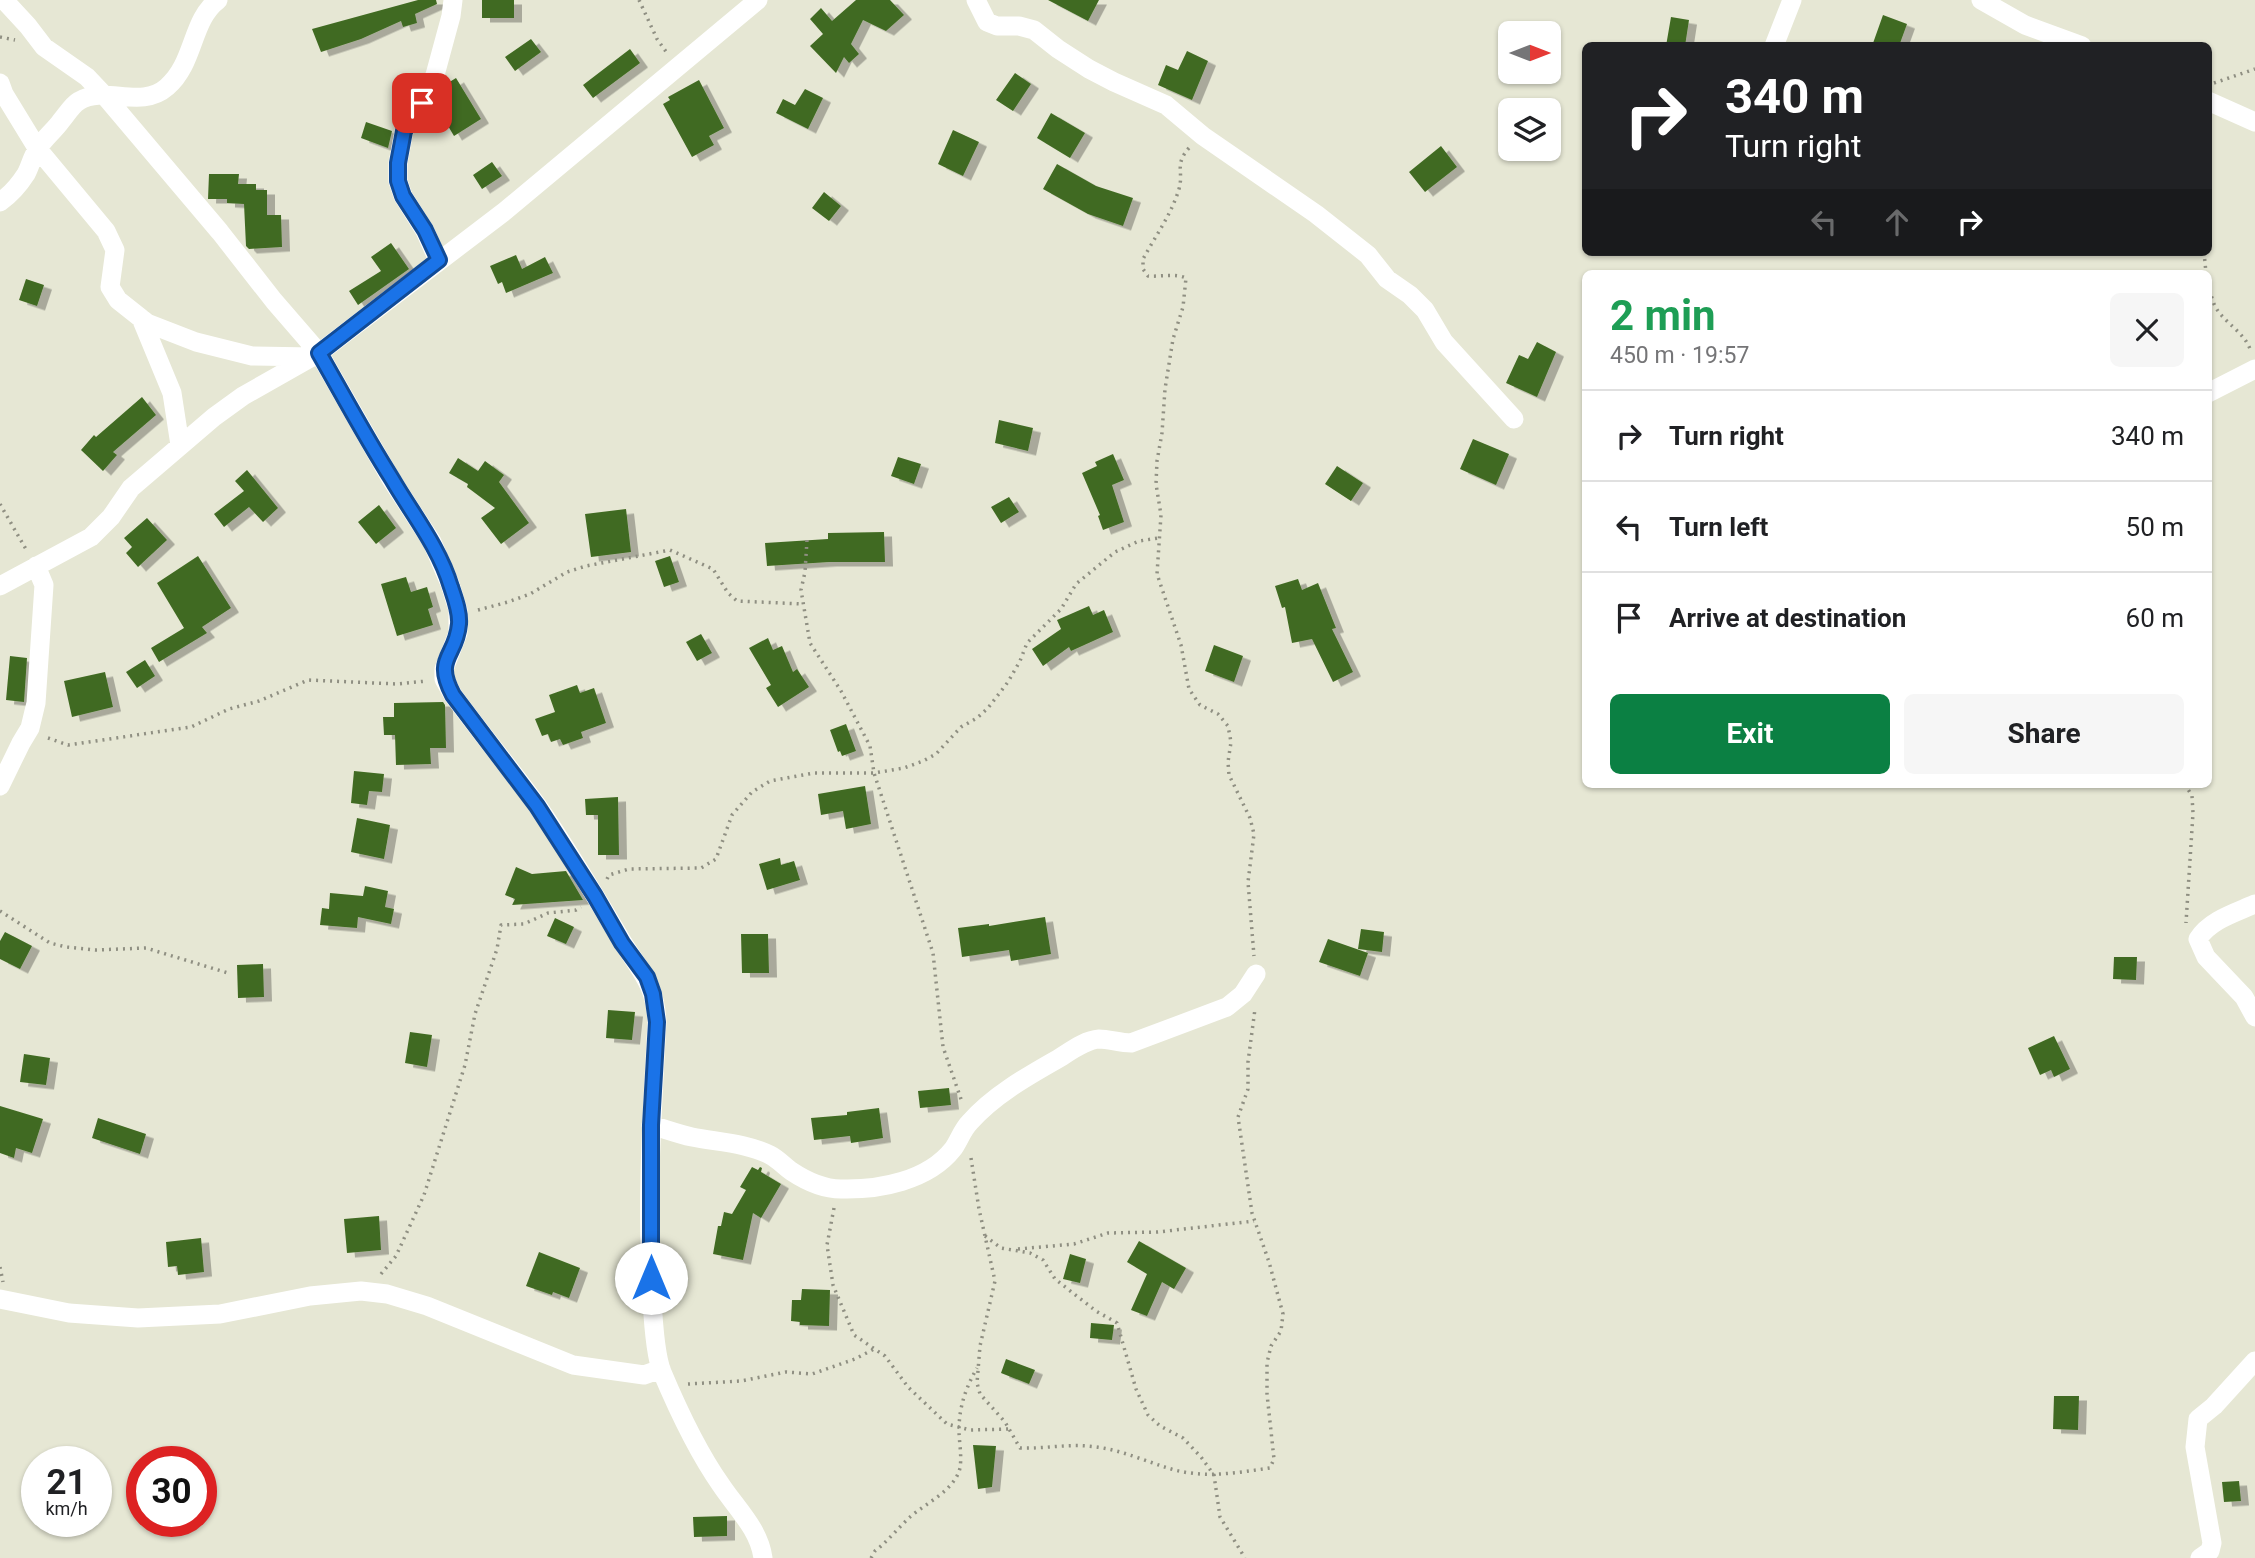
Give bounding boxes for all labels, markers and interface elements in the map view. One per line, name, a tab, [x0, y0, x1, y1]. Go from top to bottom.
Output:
north arrow	[1498, 21, 1561, 84]
map controls	[1498, 21, 1561, 161]
text: 340 m	[1725, 68, 1864, 125]
icon: right	[1610, 70, 1701, 161]
pin	[392, 73, 452, 133]
icon: arrive	[403, 84, 441, 122]
button: layers	[1498, 98, 1561, 161]
text: Turn right	[1725, 127, 1861, 165]
icon: left	[1805, 203, 1843, 241]
icon: ahead	[1878, 203, 1916, 241]
icon: right	[1951, 203, 1989, 241]
text: 2 min	[1610, 291, 1716, 340]
button: close	[2110, 293, 2184, 367]
text: 450 m · 19:57	[1610, 342, 1749, 369]
icon: right	[1610, 417, 1648, 455]
text: Turn right	[1669, 421, 1784, 451]
text: 340 m	[2111, 421, 2184, 451]
icon: left	[1610, 508, 1648, 546]
text: Turn left	[1669, 512, 1768, 542]
text: 50 m	[2126, 512, 2184, 542]
icon: arrive	[1610, 599, 1648, 637]
text: Arrive at destination	[1669, 603, 1906, 633]
text: 60 m	[2126, 603, 2184, 633]
button: Exit	[1610, 694, 1890, 774]
button: Share	[1904, 694, 2184, 774]
position arrow	[614, 1241, 688, 1315]
speed limit sign: 30	[126, 1446, 217, 1537]
text: 21	[46, 1462, 87, 1503]
text: km/h	[45, 1498, 88, 1519]

